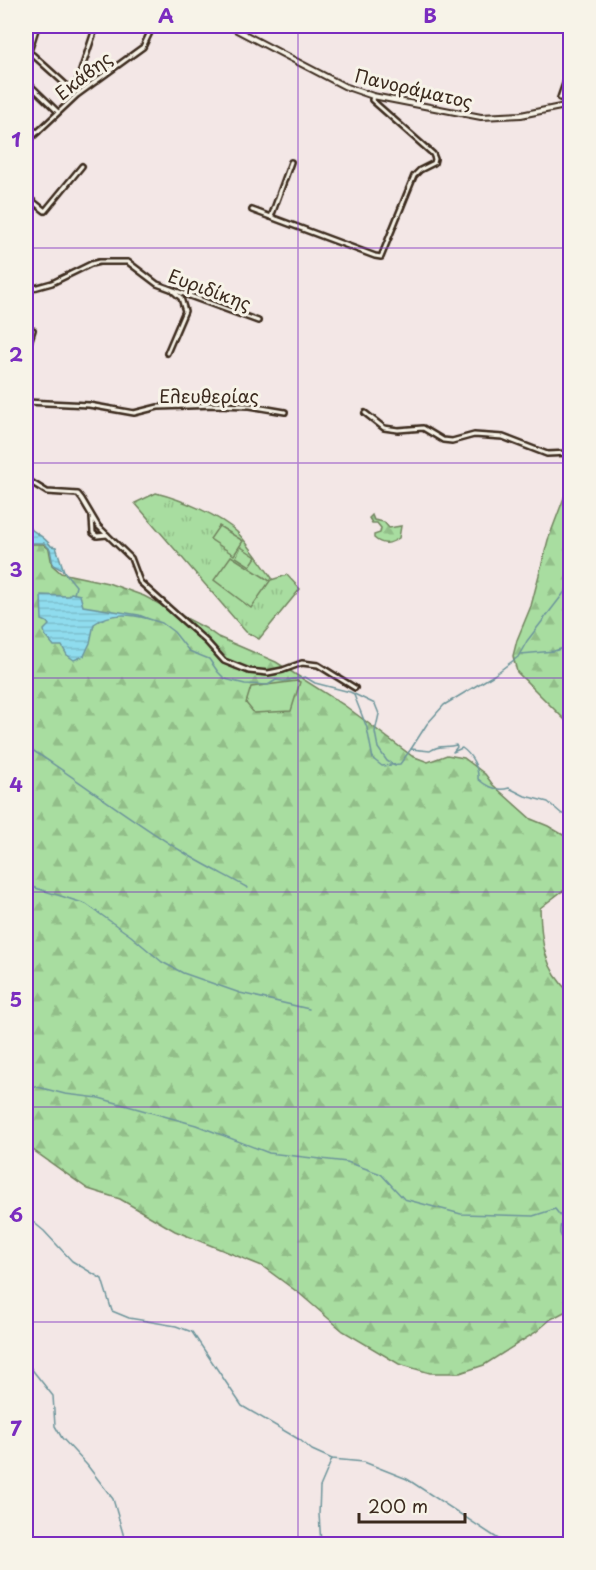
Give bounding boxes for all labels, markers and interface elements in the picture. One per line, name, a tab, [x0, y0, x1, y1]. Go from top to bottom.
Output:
text: A	[158, 0, 174, 30]
text: B	[423, 0, 437, 30]
street label: Εκάβης	[49, 44, 117, 106]
street label: Πανοράματος	[352, 61, 476, 115]
text: 1	[11, 124, 21, 154]
street label: Ευριδίκης	[165, 262, 255, 316]
text: 2	[9, 339, 23, 369]
street label: Ελευθερίας	[159, 382, 259, 409]
text: 3	[9, 554, 23, 584]
text: 4	[9, 769, 23, 799]
text: 5	[10, 984, 22, 1014]
text: 6	[9, 1199, 23, 1229]
text: 7	[10, 1413, 22, 1443]
scale bar	[359, 1486, 466, 1524]
text: 200 m	[368, 1492, 428, 1519]

